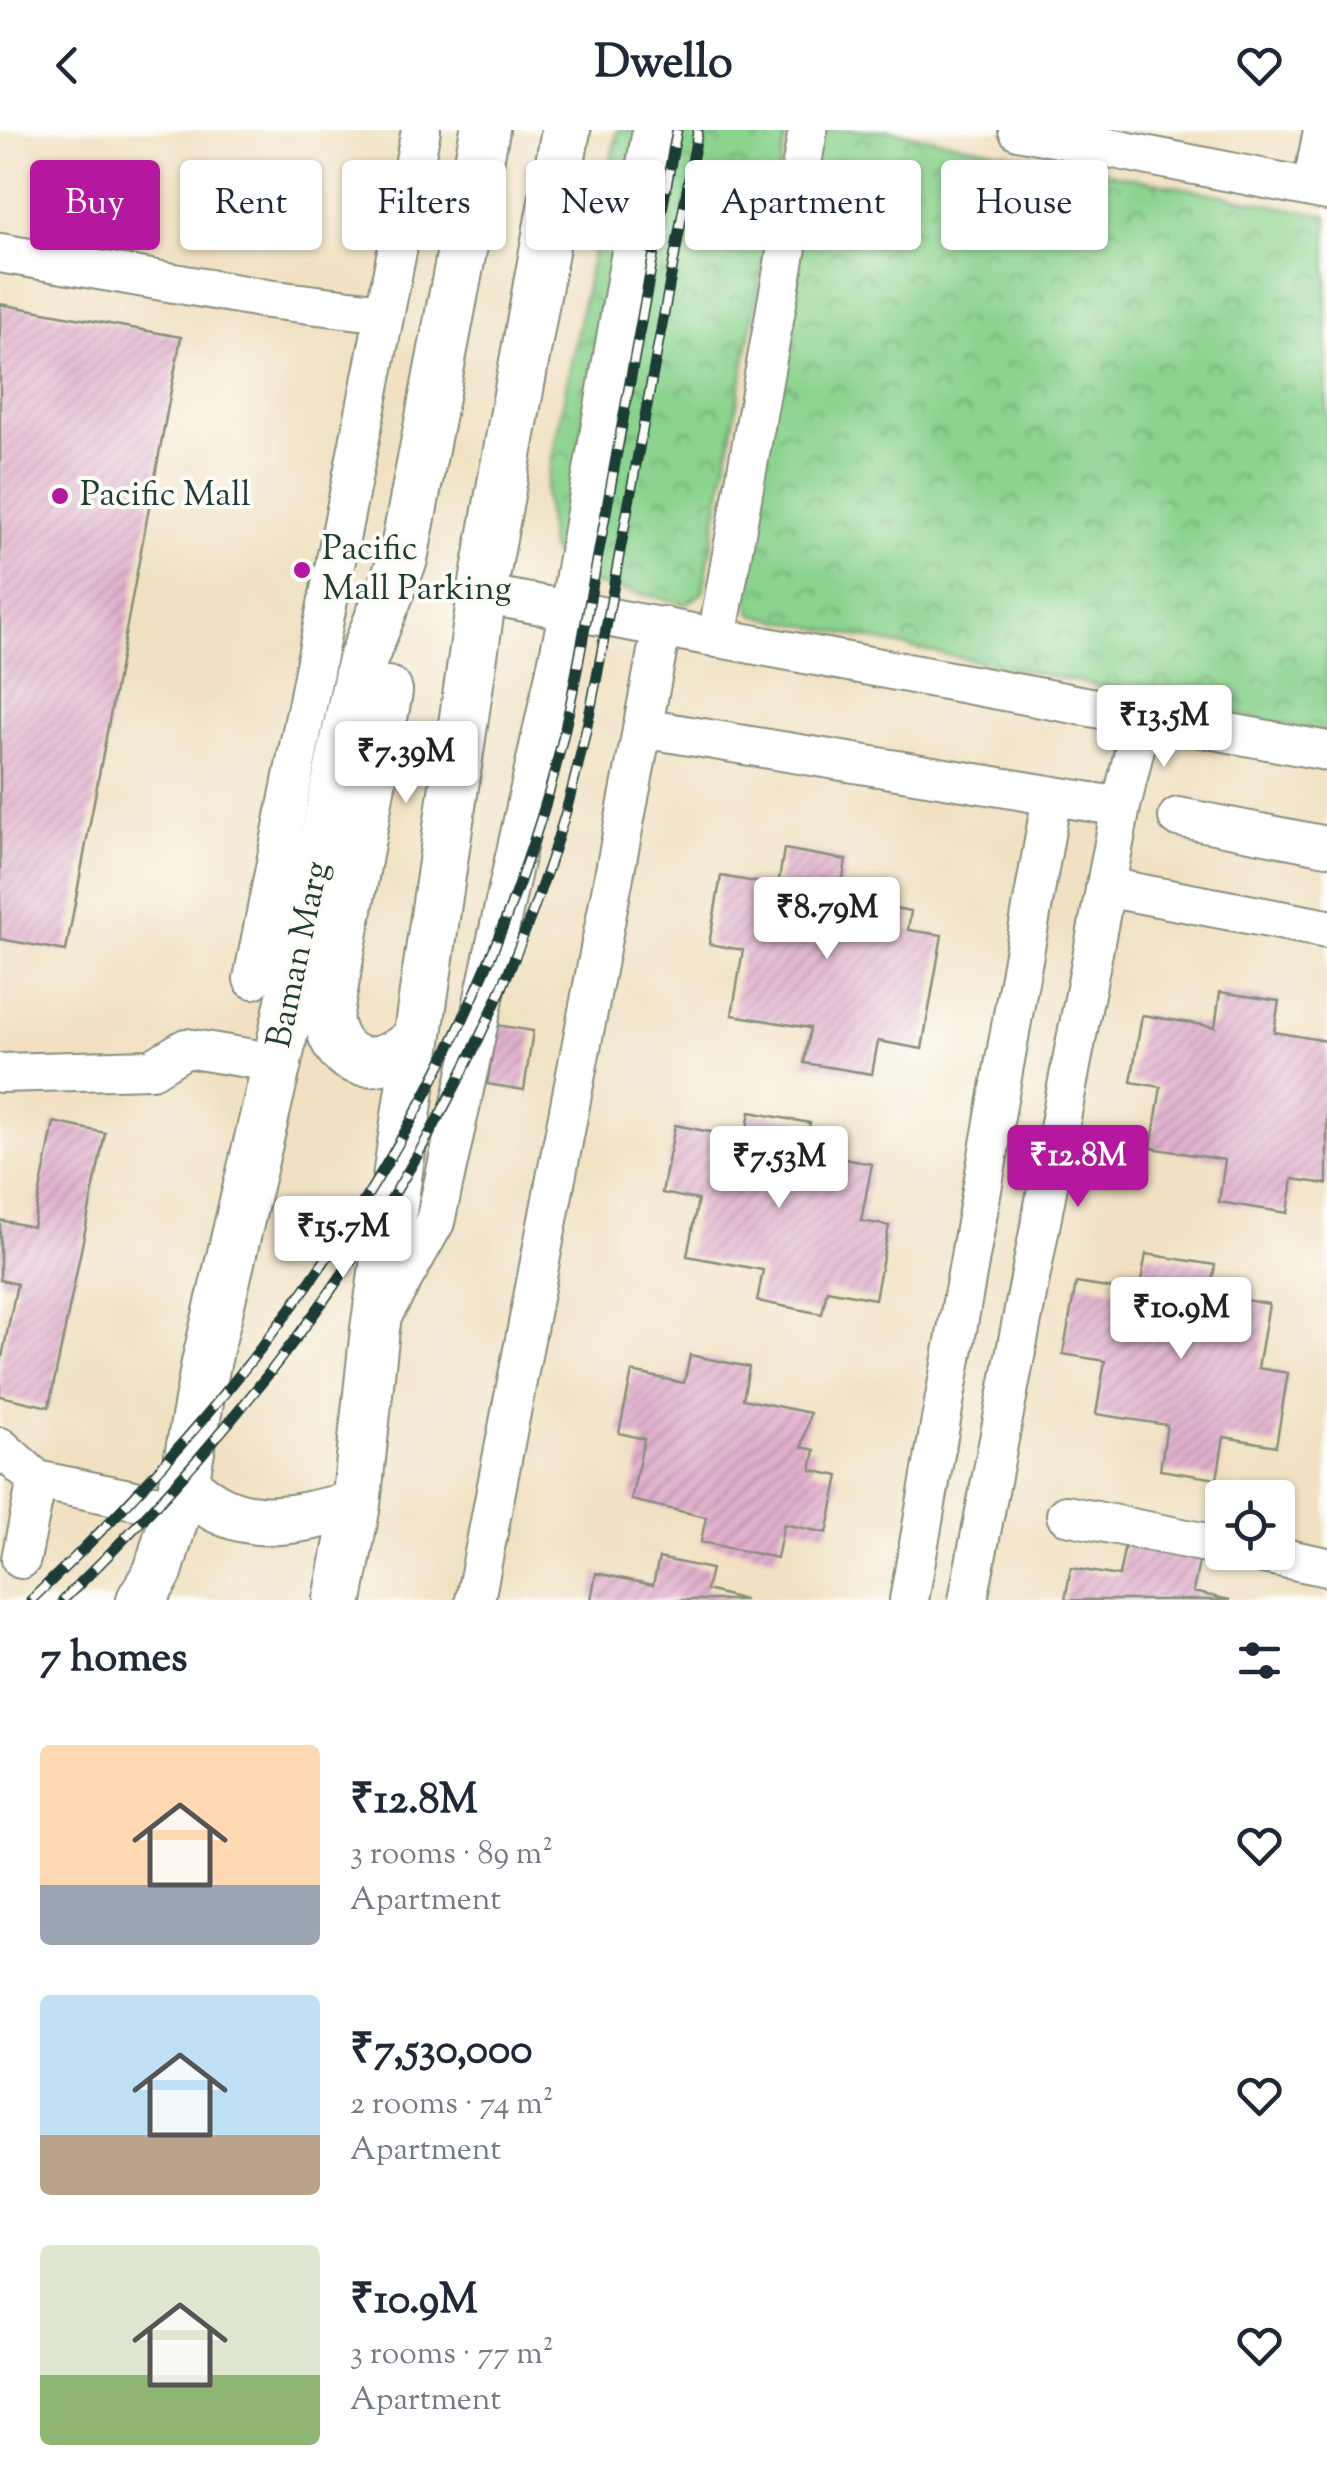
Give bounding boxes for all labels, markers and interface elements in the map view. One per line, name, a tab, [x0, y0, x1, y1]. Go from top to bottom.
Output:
text: Dwello	[594, 33, 733, 98]
icon: back	[40, 38, 95, 93]
icon: heart	[1232, 38, 1287, 93]
chip: Buy	[30, 160, 160, 250]
chip: Rent	[180, 160, 322, 250]
chip: Filters	[342, 160, 506, 250]
chip: New	[526, 160, 665, 250]
chip: Apartment	[685, 160, 921, 250]
chip: House	[941, 160, 1108, 250]
place label: Pacific Mall	[80, 471, 251, 522]
marker: Pacific Mall	[49, 485, 71, 507]
place label: Pacific Mall Parking	[322, 525, 512, 616]
marker: Pacific Mall Parking	[291, 559, 313, 581]
pin: ₹13.5M	[1083, 685, 1245, 770]
text: ₹13.5M	[1119, 694, 1209, 740]
pin: ₹7.39M	[325, 721, 487, 806]
text: ₹7.39M	[357, 730, 455, 776]
street label: Baman Marg	[255, 857, 345, 1053]
pin: ₹8.79M	[746, 877, 908, 962]
text: ₹8.79M	[776, 886, 878, 932]
pin: ₹12.8M	[997, 1125, 1159, 1210]
pin: ₹7.53M	[698, 1126, 860, 1211]
text: ₹12.8M	[1029, 1134, 1127, 1180]
text: ₹7.53M	[732, 1135, 826, 1181]
pin: ₹15.7M	[262, 1196, 424, 1281]
text: ₹15.7M	[296, 1205, 390, 1251]
pin: ₹10.9M	[1100, 1277, 1262, 1362]
text: ₹10.9M	[1132, 1286, 1230, 1332]
map controls	[1205, 1480, 1295, 1570]
button: locate	[1205, 1480, 1295, 1570]
text: 7 homes	[40, 1630, 188, 1690]
icon: filters	[1232, 1633, 1287, 1688]
text: ₹12.8M	[350, 1772, 478, 1832]
icon: home	[120, 1785, 240, 1905]
icon: heart	[1232, 1818, 1287, 1873]
text: 3 rooms · 89 m²	[350, 1832, 553, 1878]
text: Apartment	[350, 1878, 501, 1924]
text: ₹7,530,000	[350, 2022, 532, 2082]
icon: home	[120, 2035, 240, 2155]
icon: heart	[1232, 2068, 1287, 2123]
text: 2 rooms · 74 m²	[350, 2082, 554, 2128]
text: Apartment	[350, 2128, 501, 2174]
text: ₹10.9M	[350, 2272, 478, 2332]
icon: home	[120, 2285, 240, 2405]
icon: heart	[1232, 2318, 1287, 2373]
text: 3 rooms · 77 m²	[350, 2332, 554, 2378]
text: Apartment	[350, 2378, 501, 2424]

